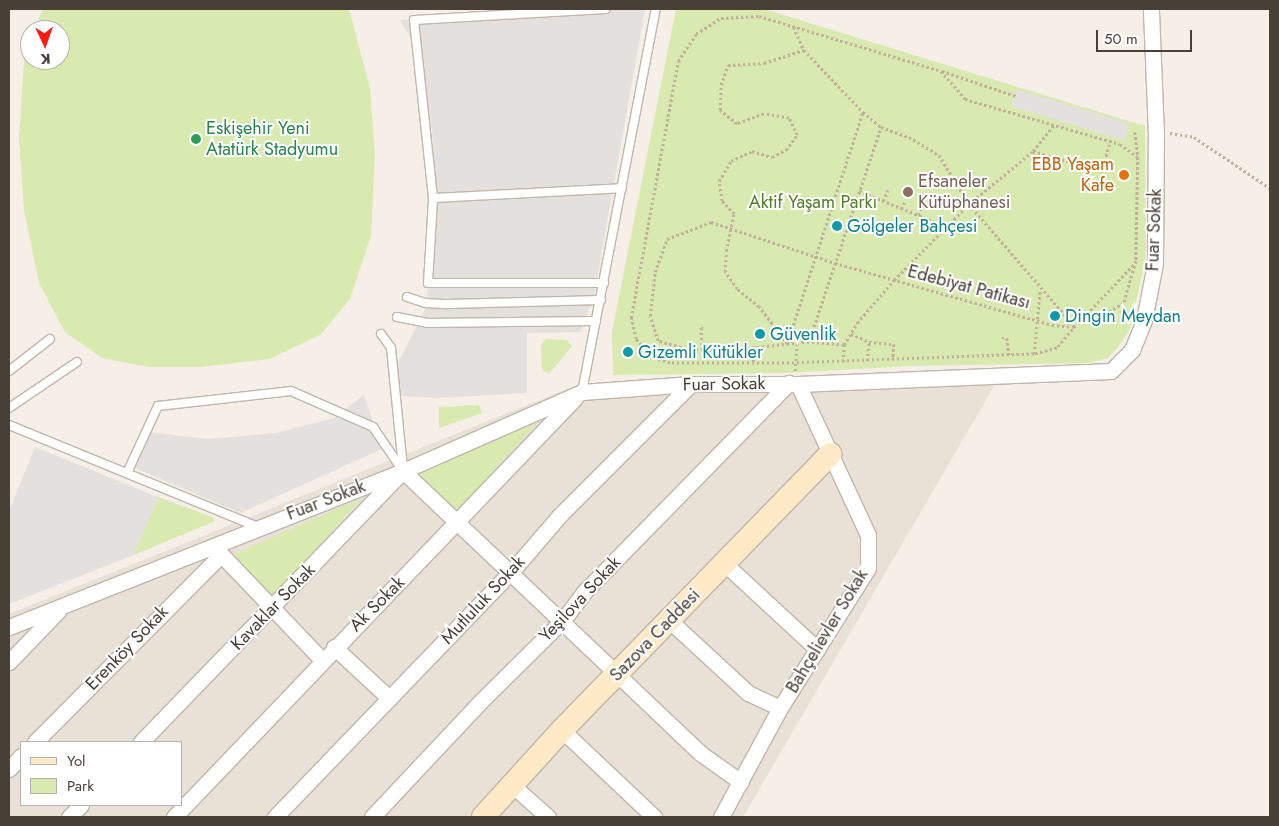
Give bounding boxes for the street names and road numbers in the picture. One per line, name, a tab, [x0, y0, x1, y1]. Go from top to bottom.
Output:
street label: Fuar Sokak	[1142, 188, 1166, 272]
street label: Edebiyat Patikası	[905, 260, 1033, 314]
street label: Fuar Sokak	[683, 372, 765, 396]
street label: Fuar Sokak	[284, 475, 368, 525]
street label: Mutluluk Sokak	[437, 551, 529, 649]
street label: Yeşilova Sokak	[535, 552, 625, 646]
street label: Kavaklar Sokak	[226, 559, 320, 655]
street label: Bahçelievler Sokak	[781, 565, 873, 697]
street label: Ak Sokak	[345, 572, 409, 636]
street label: Sazova Caddesi	[605, 584, 705, 686]
street label: Erenköy Sokak	[81, 601, 173, 695]

